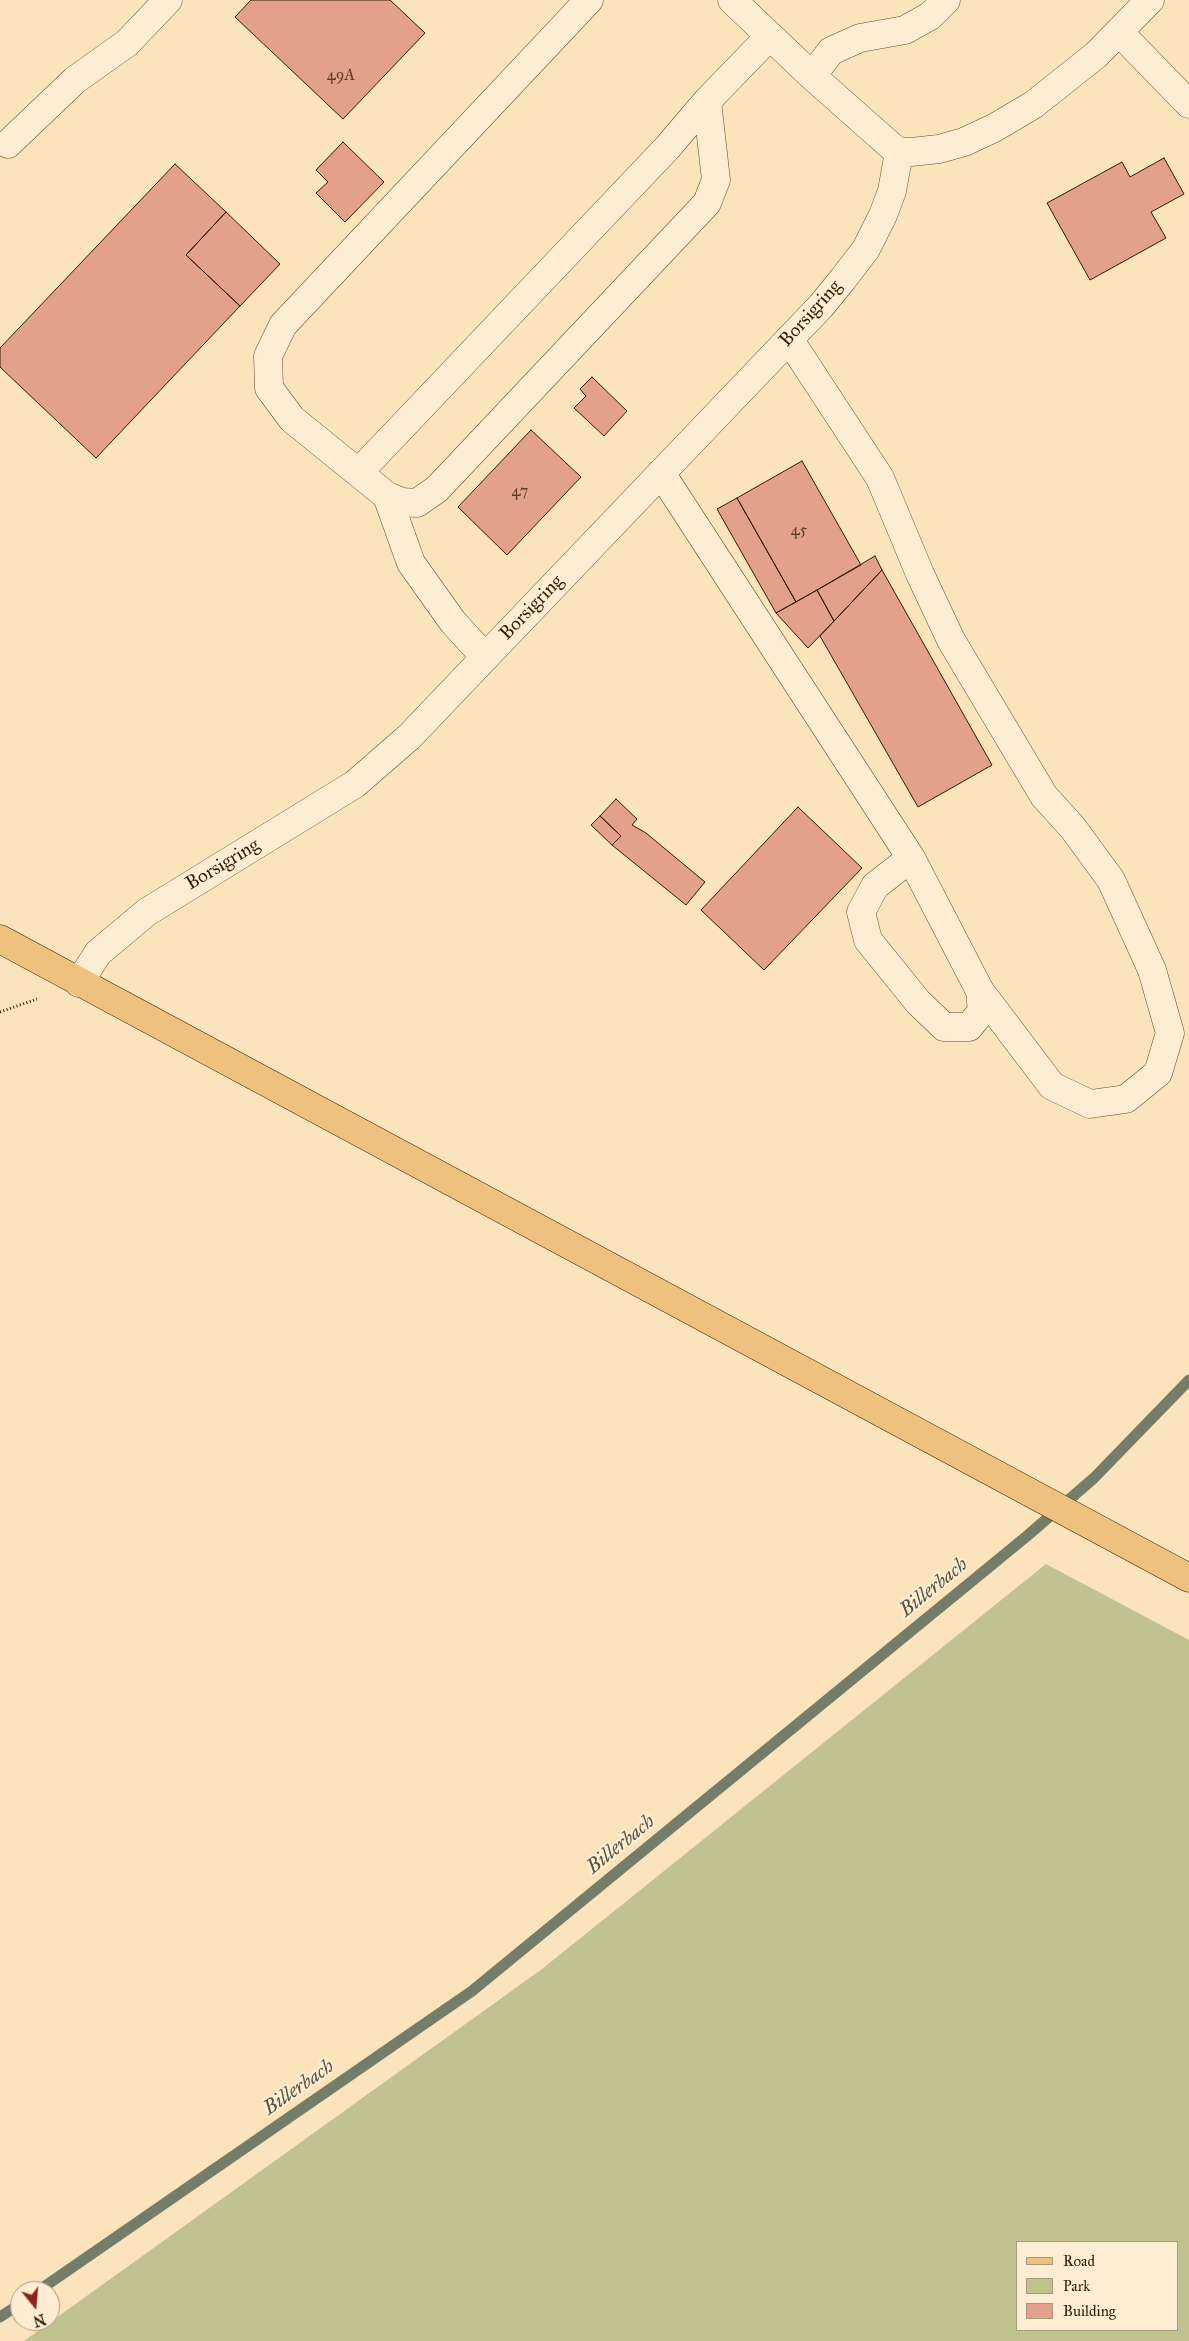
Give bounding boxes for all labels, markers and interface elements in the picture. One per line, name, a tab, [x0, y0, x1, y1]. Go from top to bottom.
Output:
house number: 49A	[327, 66, 355, 86]
street label: Borsigring	[775, 276, 847, 352]
house number: 47	[512, 482, 528, 502]
house number: 45	[791, 521, 807, 541]
street label: Borsigring	[495, 571, 569, 645]
street label: Borsigring	[182, 834, 264, 896]
water label: Billerbach	[895, 1553, 973, 1623]
water label: Billerbach	[582, 1810, 660, 1880]
water label: Billerbach	[259, 2055, 339, 2121]
legend	[1016, 2241, 1179, 2331]
text: Road	[1063, 2252, 1095, 2270]
text: Park	[1063, 2277, 1090, 2295]
north arrow	[10, 2281, 60, 2331]
text: Building	[1063, 2302, 1116, 2320]
text: N	[31, 2310, 47, 2330]

